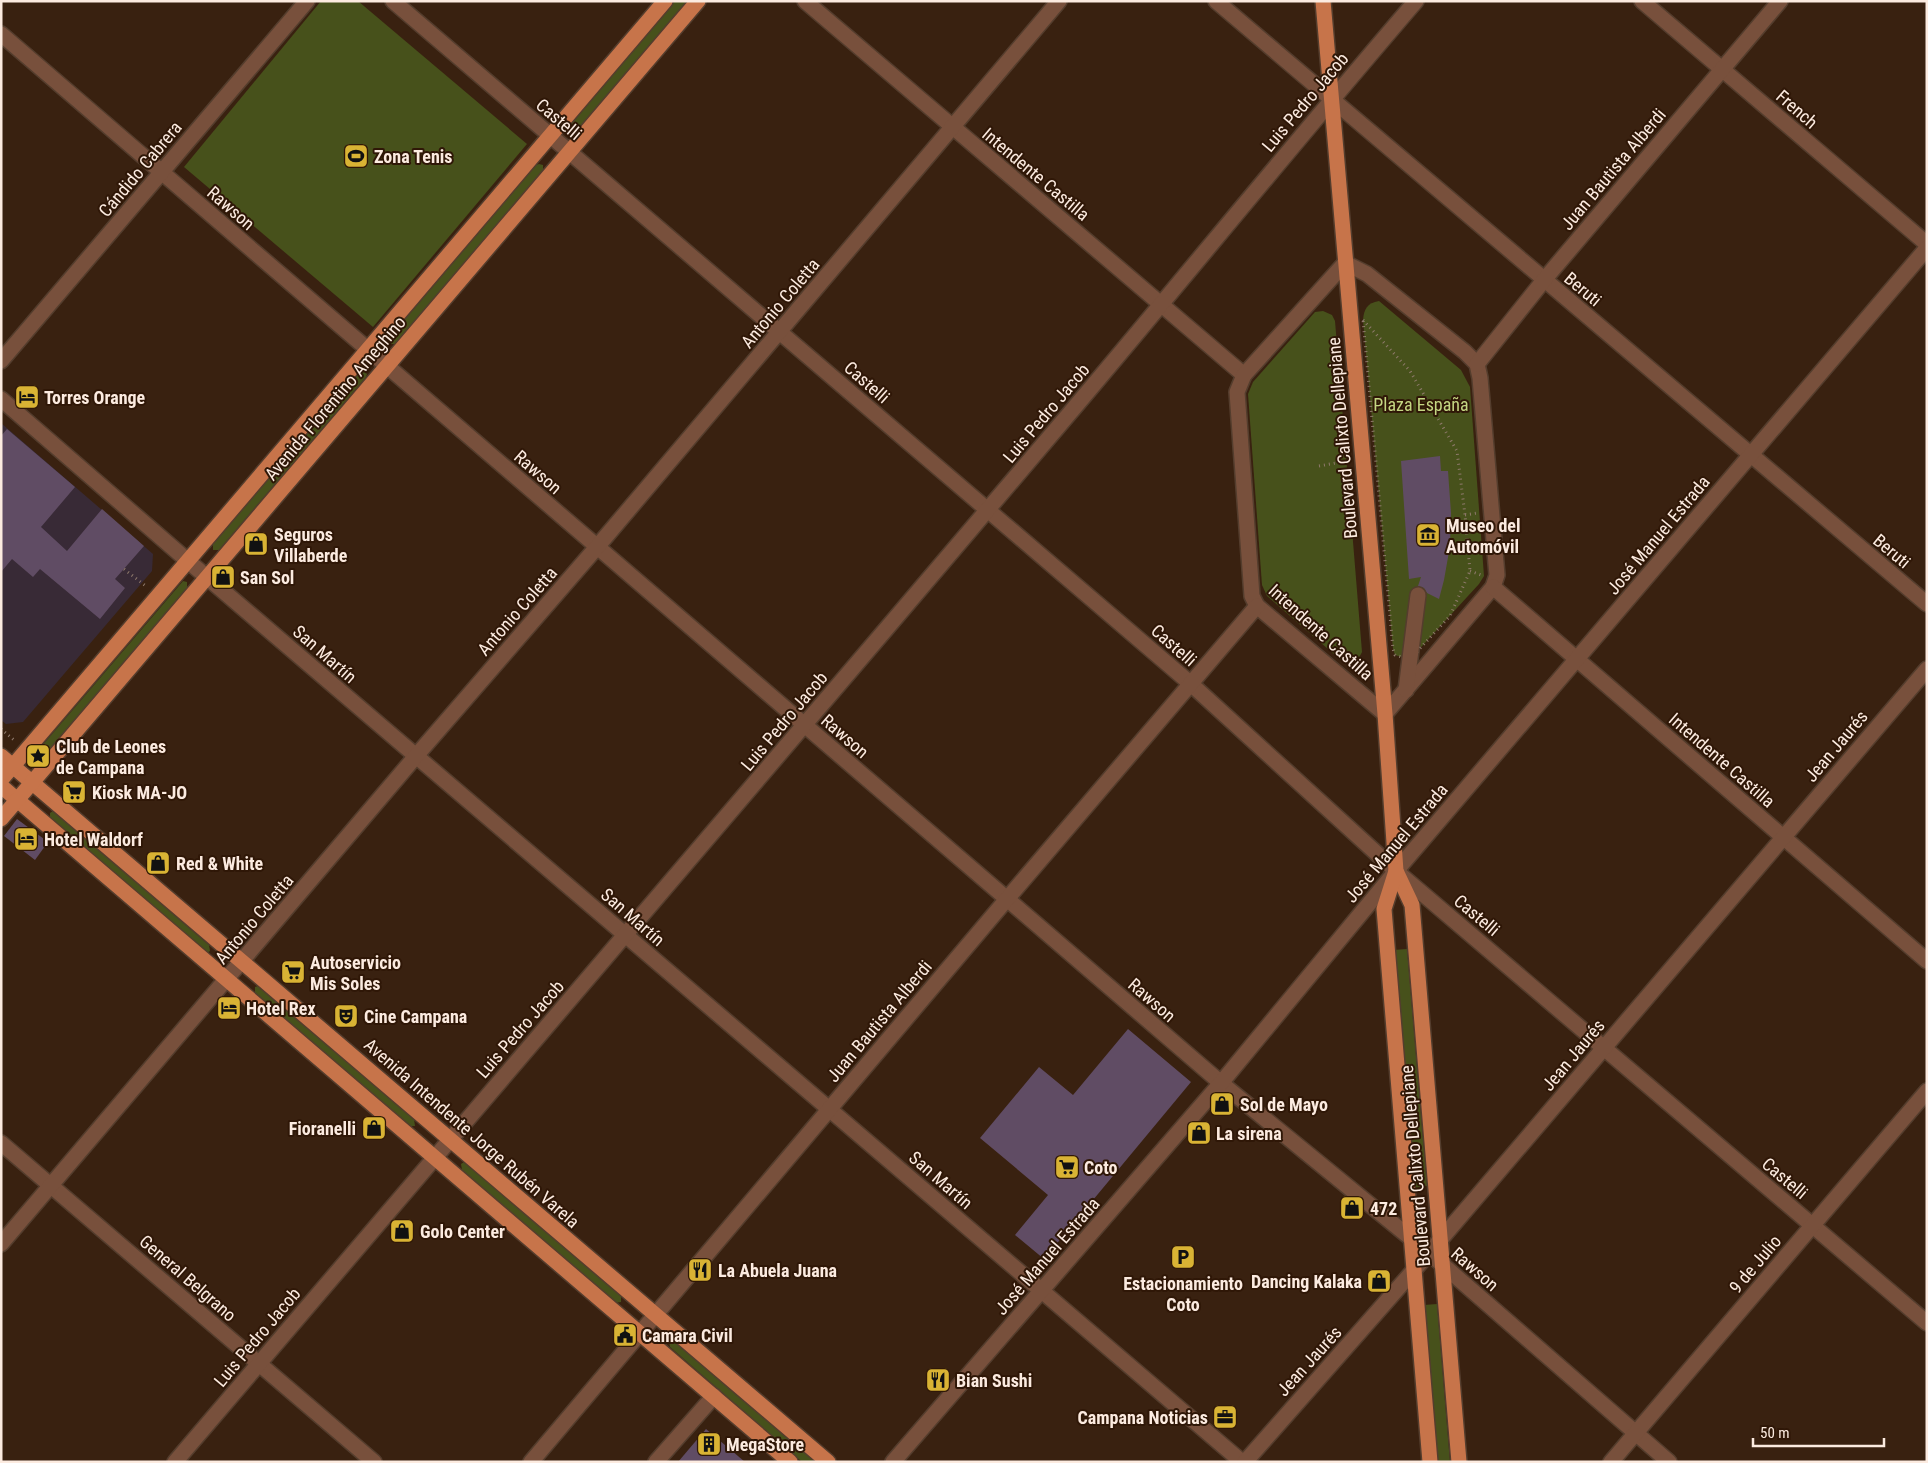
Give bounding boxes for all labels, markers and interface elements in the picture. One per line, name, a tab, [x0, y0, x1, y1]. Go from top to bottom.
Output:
street label: Luis Pedro Jacob	[1258, 48, 1353, 156]
street label: French	[1772, 85, 1822, 133]
street label: Castelli	[532, 94, 586, 144]
street label: Juan Bautista Alberdi	[1556, 104, 1670, 234]
street label: Cándido Cabrera	[94, 117, 186, 221]
street label: Intendente Castilla	[978, 123, 1094, 225]
sports icon: Zona Tenis	[343, 143, 369, 169]
place label: Zona Tenis	[374, 146, 452, 167]
street label: Rawson	[203, 182, 259, 234]
street label: Antonio Coletta	[736, 254, 824, 352]
street label: Beruti	[1560, 267, 1606, 311]
street label: Avenida Florentino Ameghino	[260, 312, 410, 484]
street label: Boulevard Calixto Dellepiane	[1323, 336, 1361, 540]
street label: Castelli	[840, 357, 894, 407]
street label: Luis Pedro Jacob	[999, 359, 1094, 467]
hotel icon: Torres Orange	[14, 384, 40, 410]
place label: Torres Orange	[44, 387, 146, 408]
park label: Plaza España	[1373, 394, 1469, 415]
street label: Rawson	[510, 446, 566, 498]
street label: José Manuel Estrada	[1602, 471, 1714, 599]
place label: Museo del Automóvil	[1446, 515, 1520, 557]
museum icon: Museo del Automóvil	[1415, 522, 1441, 548]
place label: Seguros Villaberde	[274, 524, 348, 566]
street label: Beruti	[1869, 529, 1915, 573]
shop icon: Seguros Villaberde	[243, 531, 269, 557]
street label: Antonio Coletta	[473, 562, 561, 660]
shop icon: San Sol	[210, 564, 236, 590]
place label: San Sol	[240, 567, 294, 588]
street label: Intendente Castilla	[1265, 580, 1377, 684]
street label: Castelli	[1147, 620, 1201, 670]
street label: San Martín	[289, 621, 361, 687]
street label: Luis Pedro Jacob	[737, 667, 832, 775]
street label: Jean Jaurés	[1800, 706, 1872, 786]
street label: Intendente Castilla	[1665, 708, 1779, 812]
street label: Rawson	[817, 710, 873, 762]
place label: Club de Leones de Campana	[56, 736, 166, 778]
place icon: Club de Leones de Campana	[25, 743, 51, 769]
supermarket icon: Kiosk MA-JO	[61, 779, 87, 805]
street label: José Manuel Estrada	[1340, 779, 1452, 907]
place label: Kiosk MA-JO	[92, 782, 187, 803]
hotel icon: Hotel Waldorf	[13, 826, 39, 852]
place label: Hotel Waldorf	[44, 829, 143, 850]
shop icon: Red & White	[145, 850, 171, 876]
place label: Red & White	[176, 853, 264, 874]
street label: Antonio Coletta	[210, 870, 298, 968]
street label: San Martín	[597, 884, 669, 950]
street label: Castelli	[1450, 890, 1504, 940]
place label: Autoservicio Mis Soles	[310, 952, 401, 994]
street label: Juan Bautista Alberdi	[822, 956, 936, 1086]
supermarket icon: Autoservicio Mis Soles	[280, 959, 306, 985]
street label: Rawson	[1124, 974, 1180, 1026]
street label: Luis Pedro Jacob	[472, 976, 568, 1082]
hotel icon: Hotel Rex	[216, 995, 242, 1021]
place label: Hotel Rex	[246, 998, 316, 1019]
theatre icon: Cine Campana	[333, 1003, 359, 1029]
place label: Cine Campana	[364, 1006, 467, 1027]
street label: Jean Jaurés	[1537, 1015, 1609, 1095]
street label: Avenida Intendente Jorge Rubén Varela	[360, 1034, 584, 1232]
street label: Boulevard Calixto Dellepiane	[1396, 1064, 1434, 1268]
shop icon: Sol de Mayo	[1209, 1091, 1235, 1117]
place label: Sol de Mayo	[1240, 1094, 1328, 1115]
shop icon: Fioranelli	[361, 1115, 387, 1141]
place label: Fioranelli	[289, 1118, 356, 1139]
shop icon: La sirena	[1186, 1120, 1212, 1146]
place label: La sirena	[1216, 1123, 1282, 1144]
street label: San Martín	[905, 1147, 977, 1213]
street label: Castelli	[1758, 1153, 1812, 1203]
supermarket icon: Coto	[1054, 1154, 1080, 1180]
place label: Coto	[1084, 1157, 1117, 1178]
street label: José Manuel Estrada	[990, 1193, 1104, 1319]
shop icon: 472	[1339, 1195, 1365, 1221]
place label: 472	[1370, 1198, 1397, 1219]
shop icon: Golo Center	[389, 1218, 415, 1244]
place label: Golo Center	[420, 1221, 505, 1242]
street label: General Belgrano	[135, 1230, 241, 1326]
street label: 9 de Julio	[1725, 1231, 1785, 1297]
street label: Rawson	[1447, 1243, 1503, 1295]
parking icon: Estacionamiento Coto	[1170, 1244, 1196, 1270]
restaurant icon: La Abuela Juana	[687, 1257, 713, 1283]
place label: La Abuela Juana	[718, 1260, 837, 1281]
shop icon: Dancing Kalaka	[1366, 1268, 1392, 1294]
place label: Dancing Kalaka	[1251, 1271, 1362, 1292]
place label: Estacionamiento Coto	[1123, 1273, 1243, 1315]
street label: Luis Pedro Jacob	[210, 1283, 305, 1391]
public building icon: Camara Civil	[612, 1322, 638, 1348]
street label: Jean Jaurés	[1272, 1322, 1346, 1400]
place label: Camara Civil	[642, 1325, 733, 1346]
restaurant icon: Bian Sushi	[925, 1367, 951, 1393]
place label: Bian Sushi	[956, 1370, 1032, 1391]
office icon: Campana Noticias	[1212, 1404, 1238, 1430]
place label: Campana Noticias	[1078, 1407, 1208, 1428]
scale bar	[1753, 1416, 1884, 1448]
text: 50 m	[1760, 1424, 1790, 1442]
building icon: MegaStore	[696, 1431, 722, 1457]
place label: MegaStore	[726, 1434, 805, 1455]

